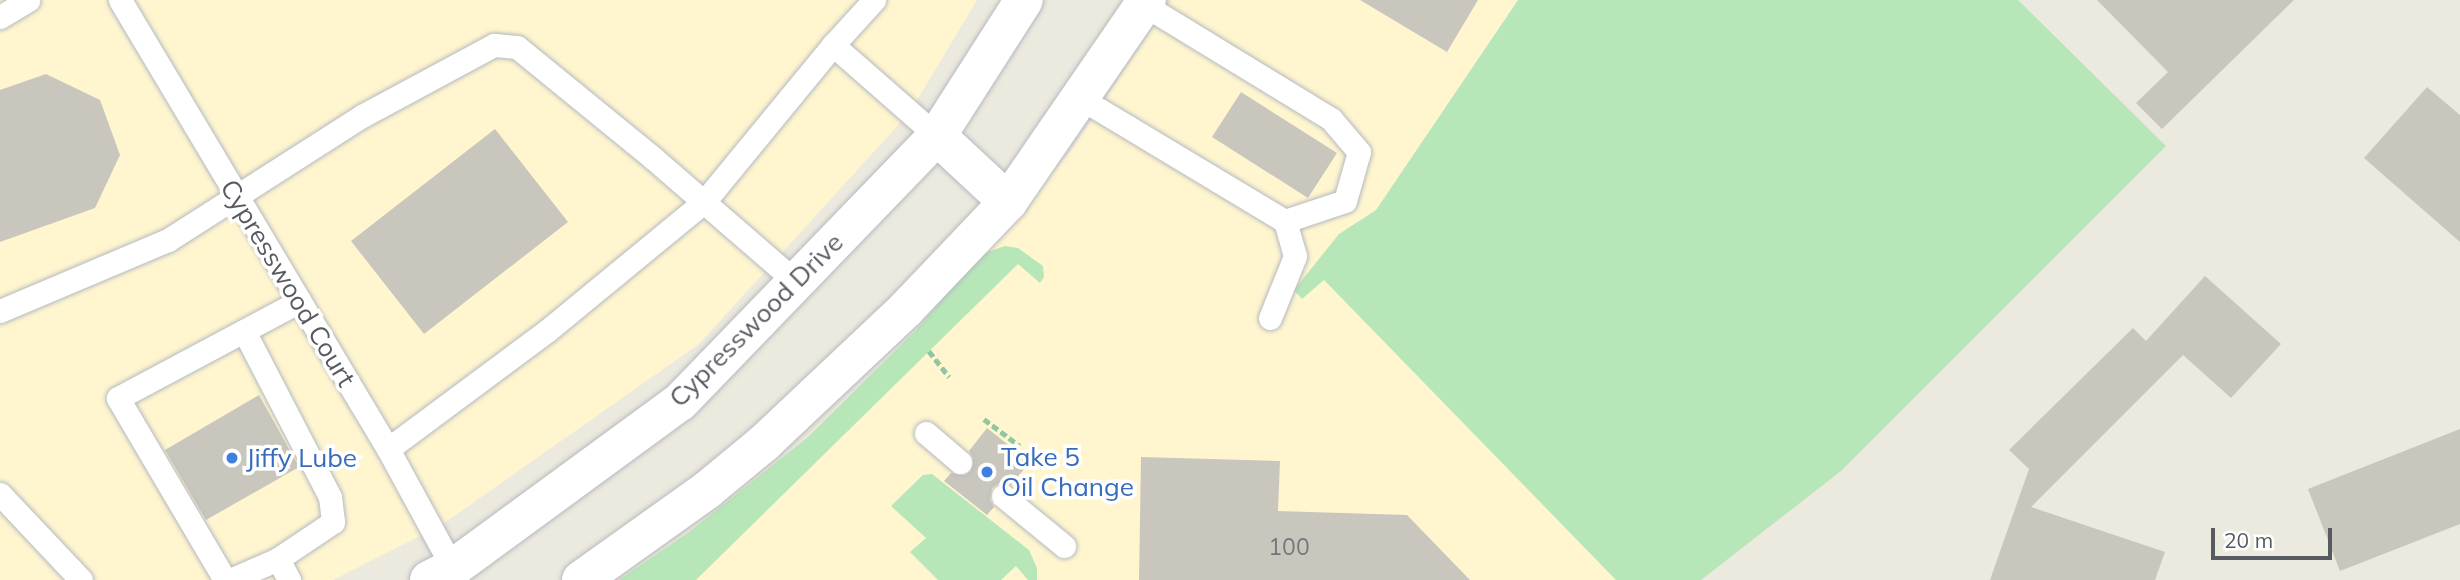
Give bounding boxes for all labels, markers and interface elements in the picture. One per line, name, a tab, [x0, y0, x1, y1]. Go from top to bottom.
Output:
street label: Cypresswood Court	[214, 174, 362, 392]
street label: Cypresswood Drive	[663, 227, 849, 413]
place label: Take 5 Oil Change	[1001, 441, 1134, 503]
place label: Jiffy Lube	[246, 442, 357, 474]
marker: Jiffy Lube	[224, 450, 240, 466]
marker: Take 5 Oil Change	[979, 464, 995, 480]
scale bar	[2215, 514, 2336, 558]
text: 20 m	[2224, 527, 2273, 553]
house number: 100	[1268, 533, 1310, 561]

